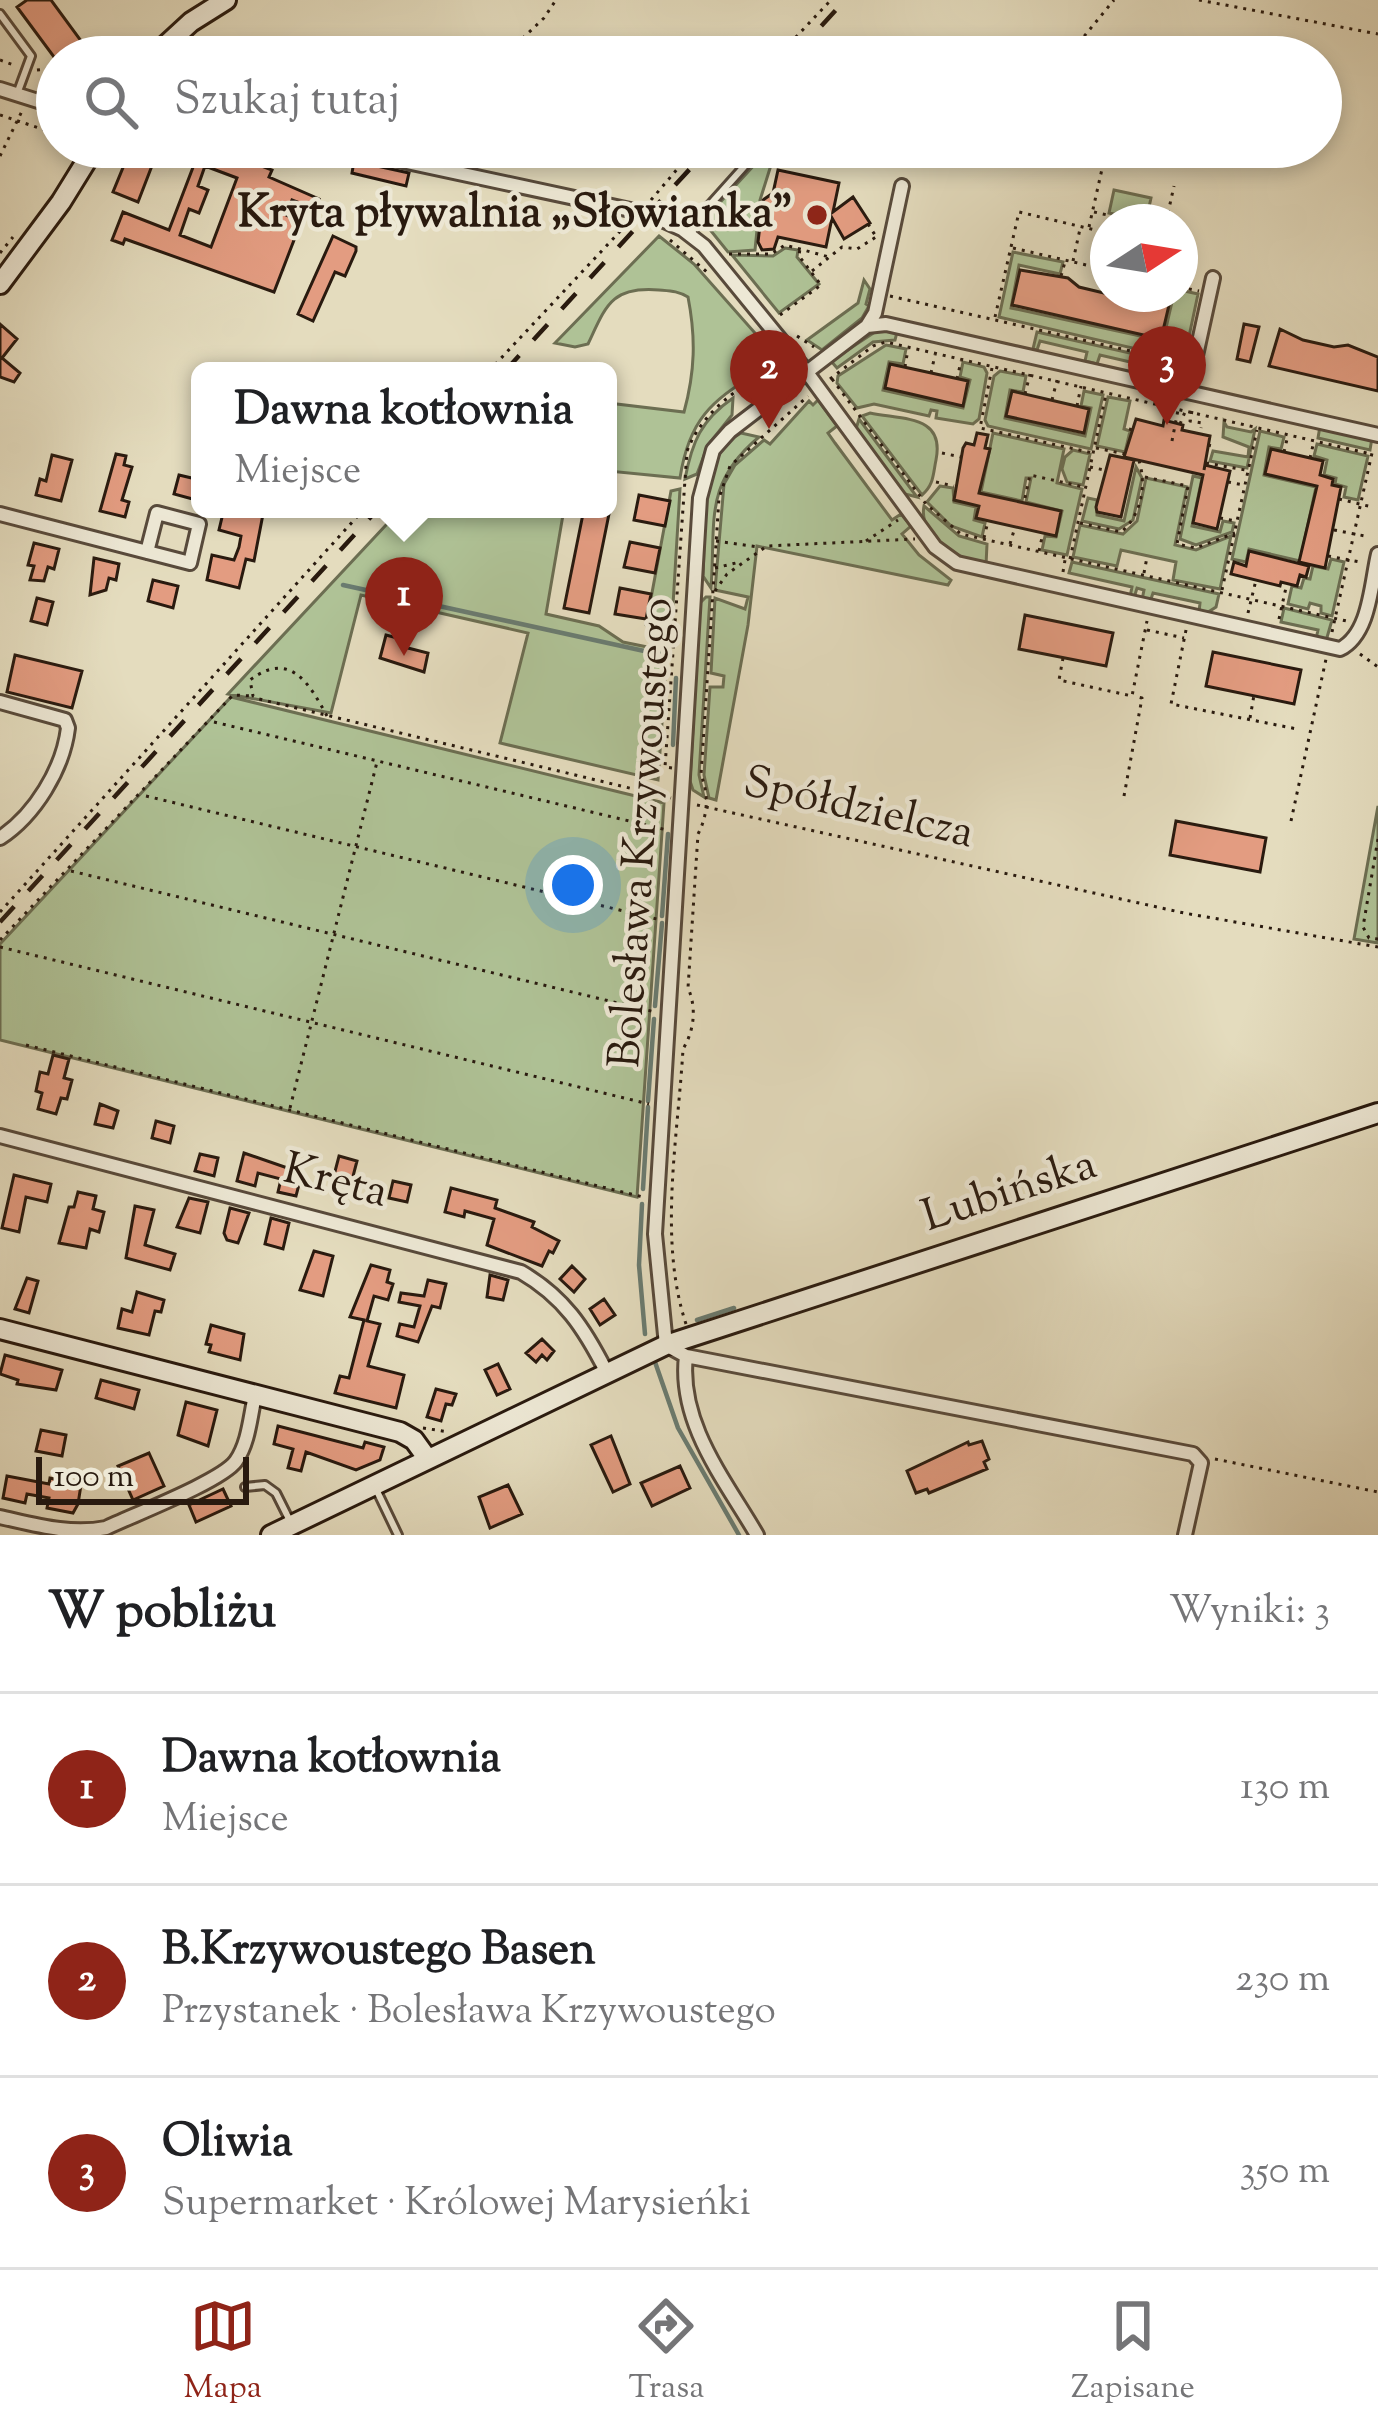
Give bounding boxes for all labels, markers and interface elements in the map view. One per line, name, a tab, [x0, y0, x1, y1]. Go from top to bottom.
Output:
search box	[36, 36, 1342, 168]
icon: search	[78, 69, 144, 135]
text: Szukaj tutaj	[174, 70, 400, 135]
place label: Kryta pływalnia „Słowianka”	[238, 183, 793, 248]
marker: Kryta pływalnia „Słowianka”	[804, 202, 830, 228]
north arrow	[1090, 204, 1198, 312]
pin: 3	[1128, 326, 1206, 425]
pin: 2	[730, 330, 808, 429]
popup	[191, 362, 617, 518]
text: Dawna kotłownia	[235, 380, 574, 445]
text: Miejsce	[235, 445, 361, 501]
pin: 1	[365, 557, 443, 656]
street label: Bolesława Krzywoustego	[595, 596, 693, 1070]
street label: Spółdzielcza	[736, 752, 980, 868]
your location	[543, 855, 603, 915]
street label: Lubińska	[915, 1134, 1105, 1252]
street label: Kręta	[276, 1139, 394, 1227]
scale bar	[36, 1451, 249, 1504]
text: 100 m	[54, 1454, 134, 1502]
text: W pobliżu	[48, 1577, 276, 1650]
text: Wyniki: 3	[1169, 1585, 1330, 1641]
text: Dawna kotłownia	[162, 1728, 501, 1793]
text: 1	[80, 1761, 94, 1817]
text: 130 m	[1240, 1761, 1330, 1817]
text: Miejsce	[162, 1793, 289, 1849]
text: B.Krzywoustego Basen	[162, 1920, 596, 1985]
text: 2	[78, 1953, 96, 2009]
text: 230 m	[1235, 1953, 1330, 2009]
text: Przystanek · Bolesława Krzywoustego	[162, 1985, 776, 2041]
text: Oliwia	[162, 2112, 293, 2177]
text: 3	[79, 2145, 95, 2201]
text: 350 m	[1240, 2145, 1330, 2201]
text: Supermarket · Królowej Marysieńki	[162, 2177, 751, 2233]
tab: Mapa	[183, 2293, 262, 2413]
tab: Trasa	[628, 2293, 704, 2413]
tab: Zapisane	[1071, 2293, 1195, 2413]

